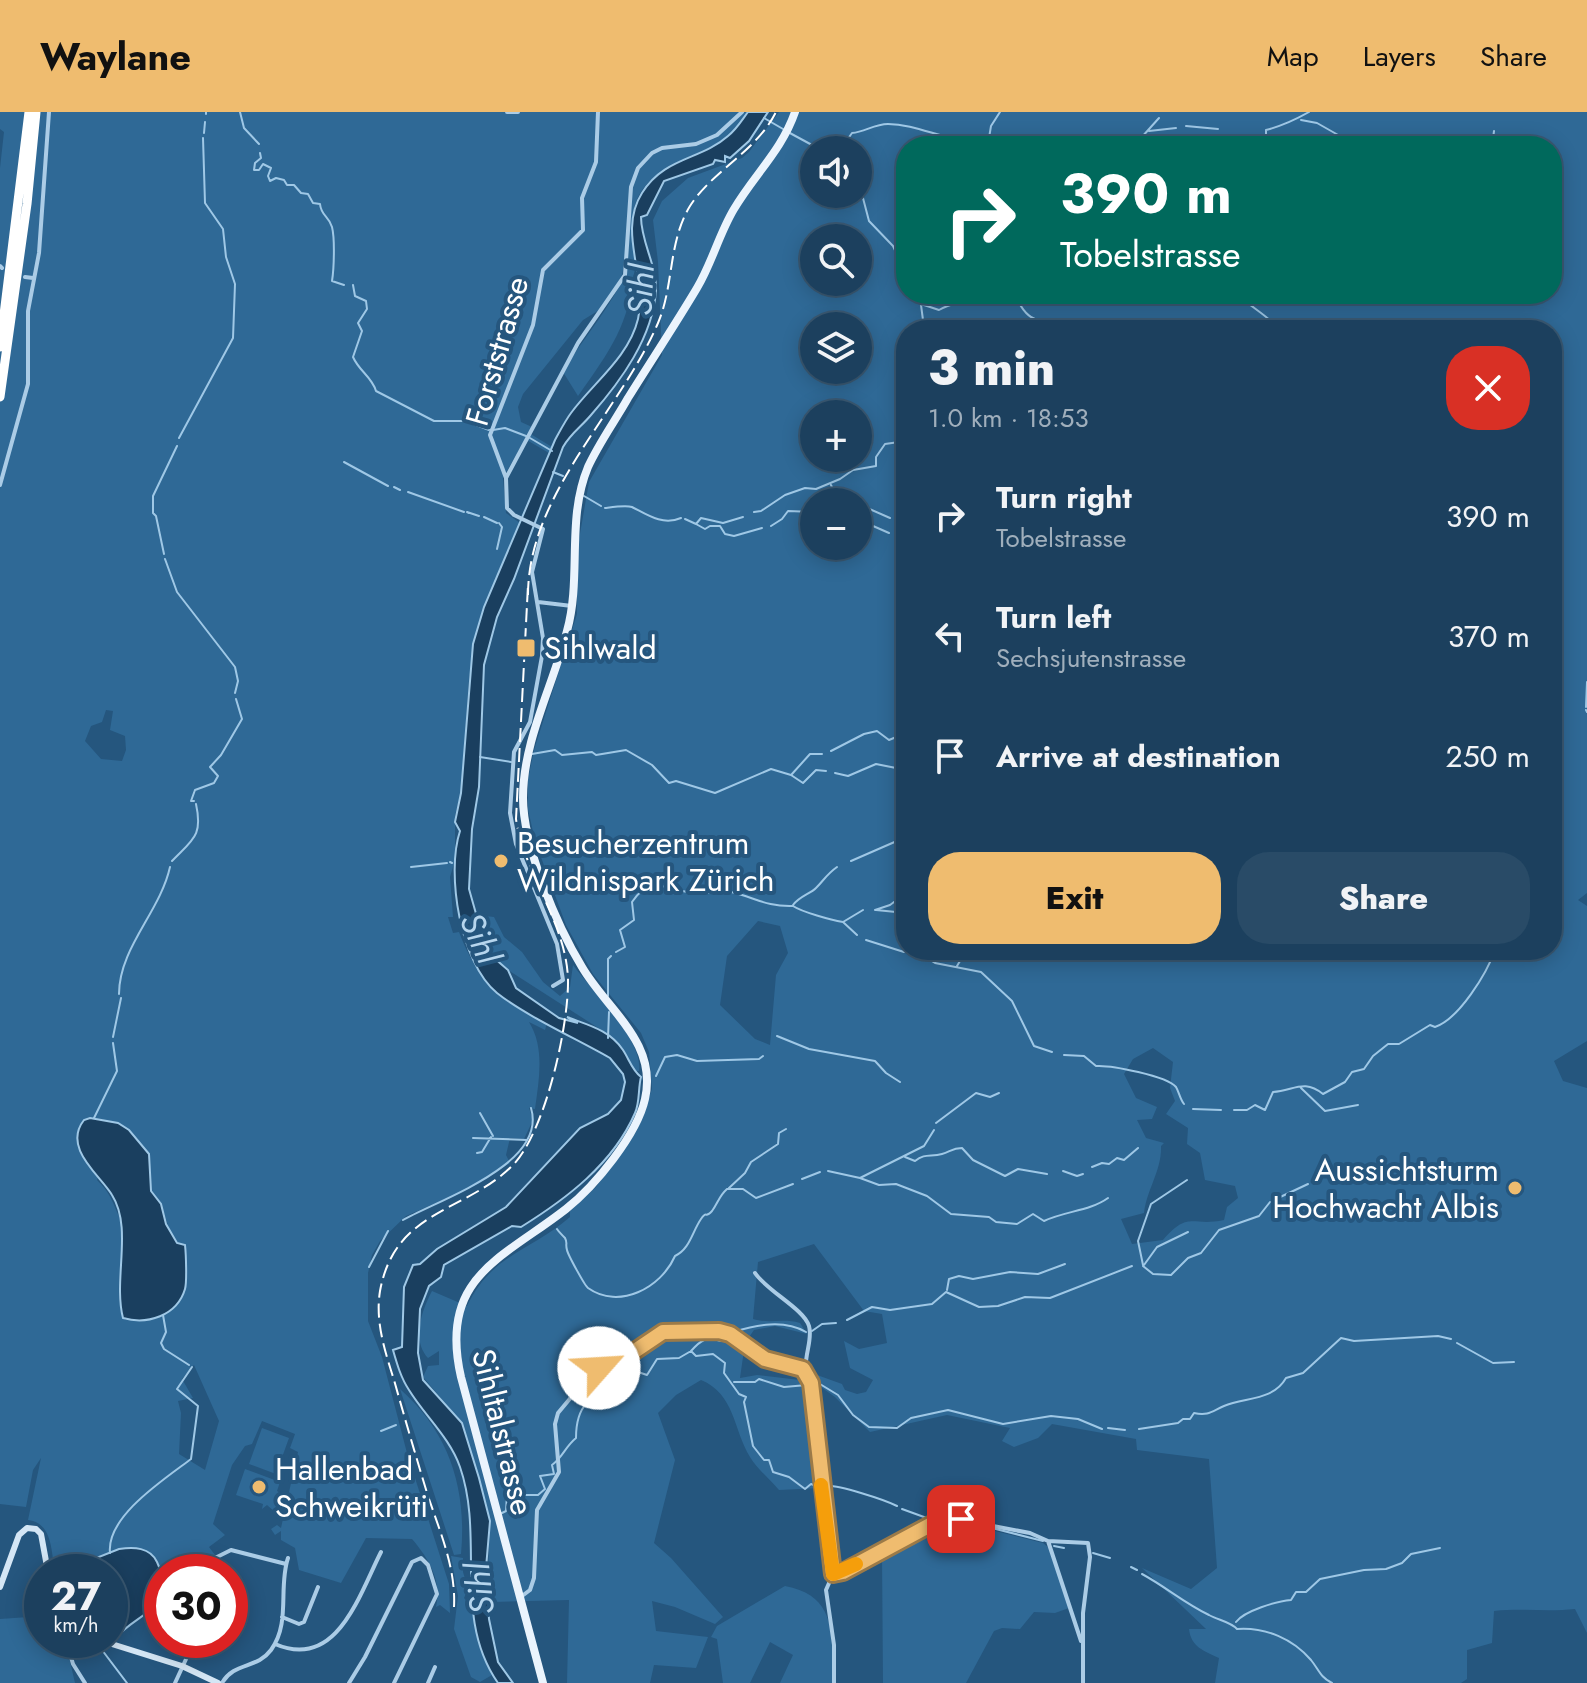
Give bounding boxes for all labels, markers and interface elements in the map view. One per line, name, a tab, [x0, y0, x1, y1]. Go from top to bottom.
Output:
text: Waylane	[40, 29, 191, 84]
text: Map	[1267, 36, 1319, 77]
text: Layers	[1363, 36, 1436, 77]
text: Share	[1480, 36, 1547, 77]
map controls	[800, 136, 872, 560]
button: sound	[800, 136, 872, 208]
text: 390 m	[1060, 153, 1232, 234]
icon: right	[928, 168, 1032, 272]
button: search	[800, 224, 872, 296]
text: Tobelstrasse	[1060, 228, 1241, 280]
water label: Sihl	[615, 262, 667, 317]
street label: Forststrasse	[454, 271, 540, 431]
button: layers	[800, 312, 872, 384]
text: 3 min	[928, 334, 1055, 403]
button: close	[1446, 346, 1530, 430]
text: 1.0 km · 18:53	[928, 399, 1089, 437]
button: +	[800, 400, 872, 472]
text: Turn right	[996, 476, 1132, 519]
button: −	[800, 488, 872, 560]
icon: right	[928, 494, 972, 538]
text: 390 m	[1446, 495, 1530, 538]
text: Tobelstrasse	[996, 519, 1126, 557]
text: Turn left	[996, 596, 1111, 639]
icon: left	[928, 614, 972, 658]
text: 370 m	[1448, 615, 1530, 658]
place label: Sihlwald	[544, 625, 657, 671]
marker: Sihlwald	[515, 637, 537, 659]
text: Sechsjutenstrasse	[996, 639, 1186, 677]
icon: arrive	[928, 734, 972, 778]
text: Arrive at destination	[996, 735, 1281, 778]
text: 250 m	[1446, 735, 1530, 778]
place label: Besucherzentrum Wildnispark Zürich	[517, 820, 775, 903]
marker: Besucherzentrum Wildnispark Zürich	[492, 852, 510, 870]
button: Exit	[928, 852, 1221, 944]
button: Share	[1237, 852, 1530, 944]
water label: Sihl	[447, 904, 513, 973]
place label: Aussichtsturm Hochwacht Albis	[1272, 1147, 1499, 1230]
marker: Aussichtsturm Hochwacht Albis	[1506, 1179, 1524, 1197]
position arrow	[557, 1326, 641, 1410]
street label: Sihltalstrasse	[460, 1344, 546, 1520]
place label: Hallenbad Schweikrüti	[275, 1446, 428, 1529]
marker: Hallenbad Schweikrüti	[250, 1478, 268, 1496]
pin	[927, 1485, 995, 1553]
icon: arrive	[939, 1497, 983, 1541]
speed limit sign: 30	[144, 1554, 248, 1658]
water label: Sihl	[453, 1559, 507, 1617]
text: 27	[51, 1567, 101, 1625]
text: km/h	[53, 1611, 99, 1640]

